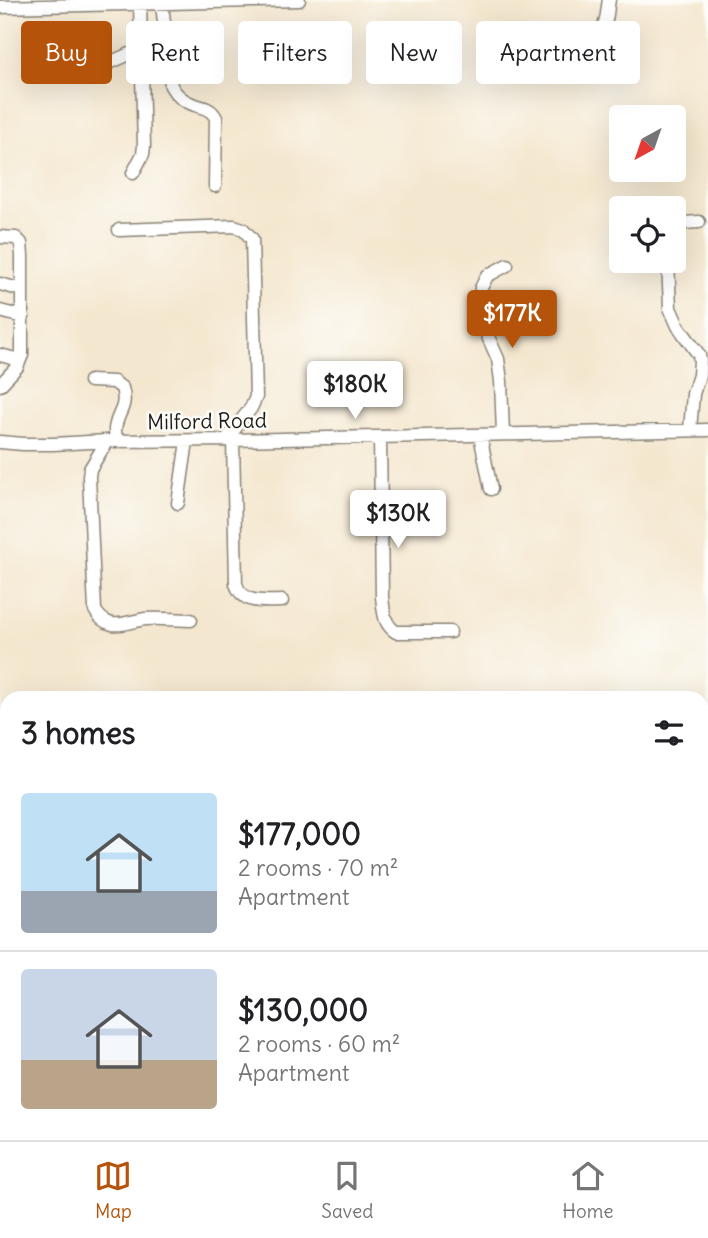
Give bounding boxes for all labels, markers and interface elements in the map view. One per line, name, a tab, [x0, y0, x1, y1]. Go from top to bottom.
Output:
chip: Buy	[21, 21, 112, 84]
chip: Rent	[126, 21, 224, 84]
chip: Filters	[238, 21, 352, 84]
chip: New	[366, 21, 462, 84]
chip: Apartment	[476, 21, 640, 84]
north arrow	[609, 105, 686, 182]
map controls	[609, 105, 686, 273]
button: locate	[609, 196, 686, 273]
pin: $177K	[463, 290, 561, 350]
text: $177K	[483, 298, 541, 327]
pin: $180K	[306, 362, 404, 421]
text: $180K	[323, 369, 387, 398]
street label: Milford Road	[147, 406, 267, 436]
pin: $130K	[349, 490, 447, 550]
text: $130K	[366, 498, 430, 527]
text: 3 homes	[21, 714, 135, 752]
icon: filters	[650, 714, 688, 752]
text: $177,000	[238, 815, 361, 853]
icon: home	[77, 821, 161, 905]
text: 2 rooms · 70 m²	[238, 853, 398, 882]
text: Apartment	[238, 882, 350, 911]
text: $130,000	[238, 991, 368, 1029]
icon: home	[77, 997, 161, 1081]
text: 2 rooms · 60 m²	[238, 1029, 400, 1058]
text: Apartment	[238, 1058, 350, 1087]
tab: Map	[94, 1157, 132, 1223]
tab: Saved	[321, 1157, 373, 1223]
tab: Home	[562, 1157, 614, 1223]

